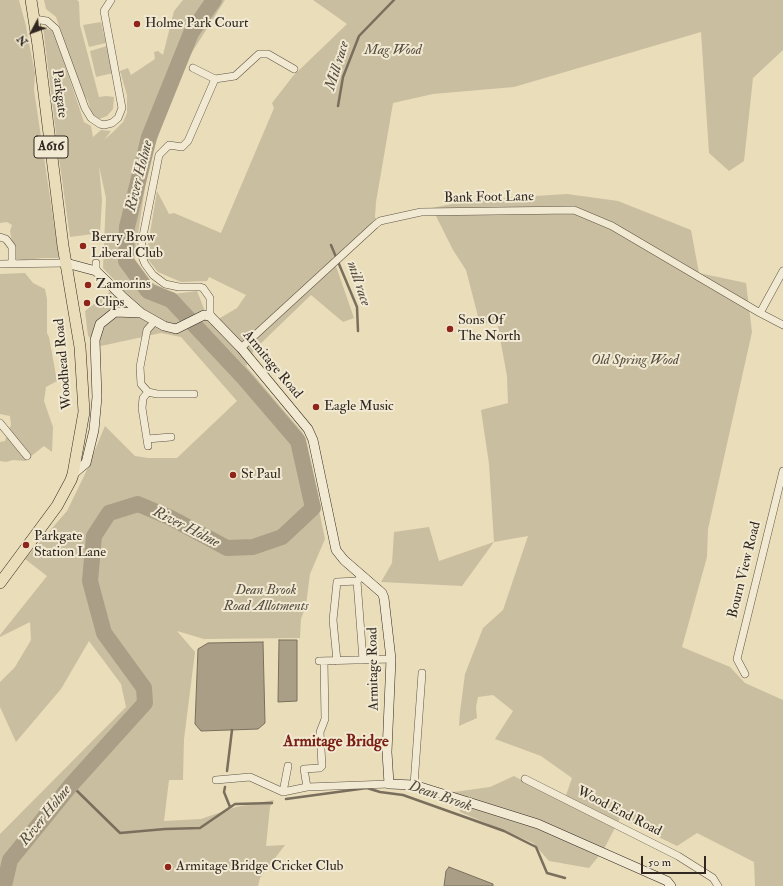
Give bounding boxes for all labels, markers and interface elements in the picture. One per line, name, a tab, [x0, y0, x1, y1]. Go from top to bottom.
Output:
north arrow	[12, 12, 52, 52]
place label: Holme Park Court	[145, 16, 249, 32]
marker: Holme Park Court	[132, 19, 142, 29]
text: N	[14, 32, 31, 48]
water label: Mill race	[322, 39, 354, 93]
park label: Mag Wood	[364, 43, 422, 59]
street label: Parkgate	[48, 69, 70, 119]
road number: A616	[34, 136, 68, 158]
water label: River Holme	[123, 139, 157, 213]
street label: Bank Foot Lane	[444, 189, 534, 207]
place label: Berry Brow Liberal Club	[91, 230, 163, 262]
marker: Berry Brow Liberal Club	[78, 241, 88, 251]
water label: mill race	[342, 259, 374, 309]
place label: Zamorins	[96, 277, 151, 293]
marker: Zamorins	[83, 280, 93, 290]
place label: Clips	[95, 295, 124, 311]
marker: Clips	[82, 298, 92, 308]
place label: Sons Of The North	[458, 313, 521, 346]
street label: Woodhead Road	[52, 318, 76, 410]
marker: Sons Of The North	[445, 324, 455, 334]
street label: Armitage Road	[239, 327, 305, 403]
park label: Old Spring Wood	[591, 353, 679, 369]
place label: Eagle Music	[324, 399, 394, 415]
marker: Eagle Music	[311, 402, 321, 412]
place label: St Paul	[241, 467, 281, 483]
marker: St Paul	[228, 470, 238, 480]
water label: River Holme	[150, 504, 222, 552]
street label: Bourn View Road	[725, 520, 765, 620]
place label: Parkgate Station Lane	[34, 529, 106, 562]
marker: Parkgate Station Lane	[21, 540, 31, 550]
park label: Dean Brook Road Allotments	[223, 583, 309, 616]
street label: Armitage Road	[365, 627, 383, 711]
district label: Armitage Bridge	[283, 733, 389, 753]
water label: Dean Brook	[406, 778, 474, 816]
water label: River Holme	[16, 782, 76, 850]
street label: Wood End Road	[574, 783, 664, 841]
scale bar	[643, 848, 708, 874]
text: 50 m	[648, 855, 671, 870]
place label: Armitage Bridge Cricket Club	[176, 859, 343, 875]
marker: Armitage Bridge Cricket Club	[163, 862, 173, 872]

